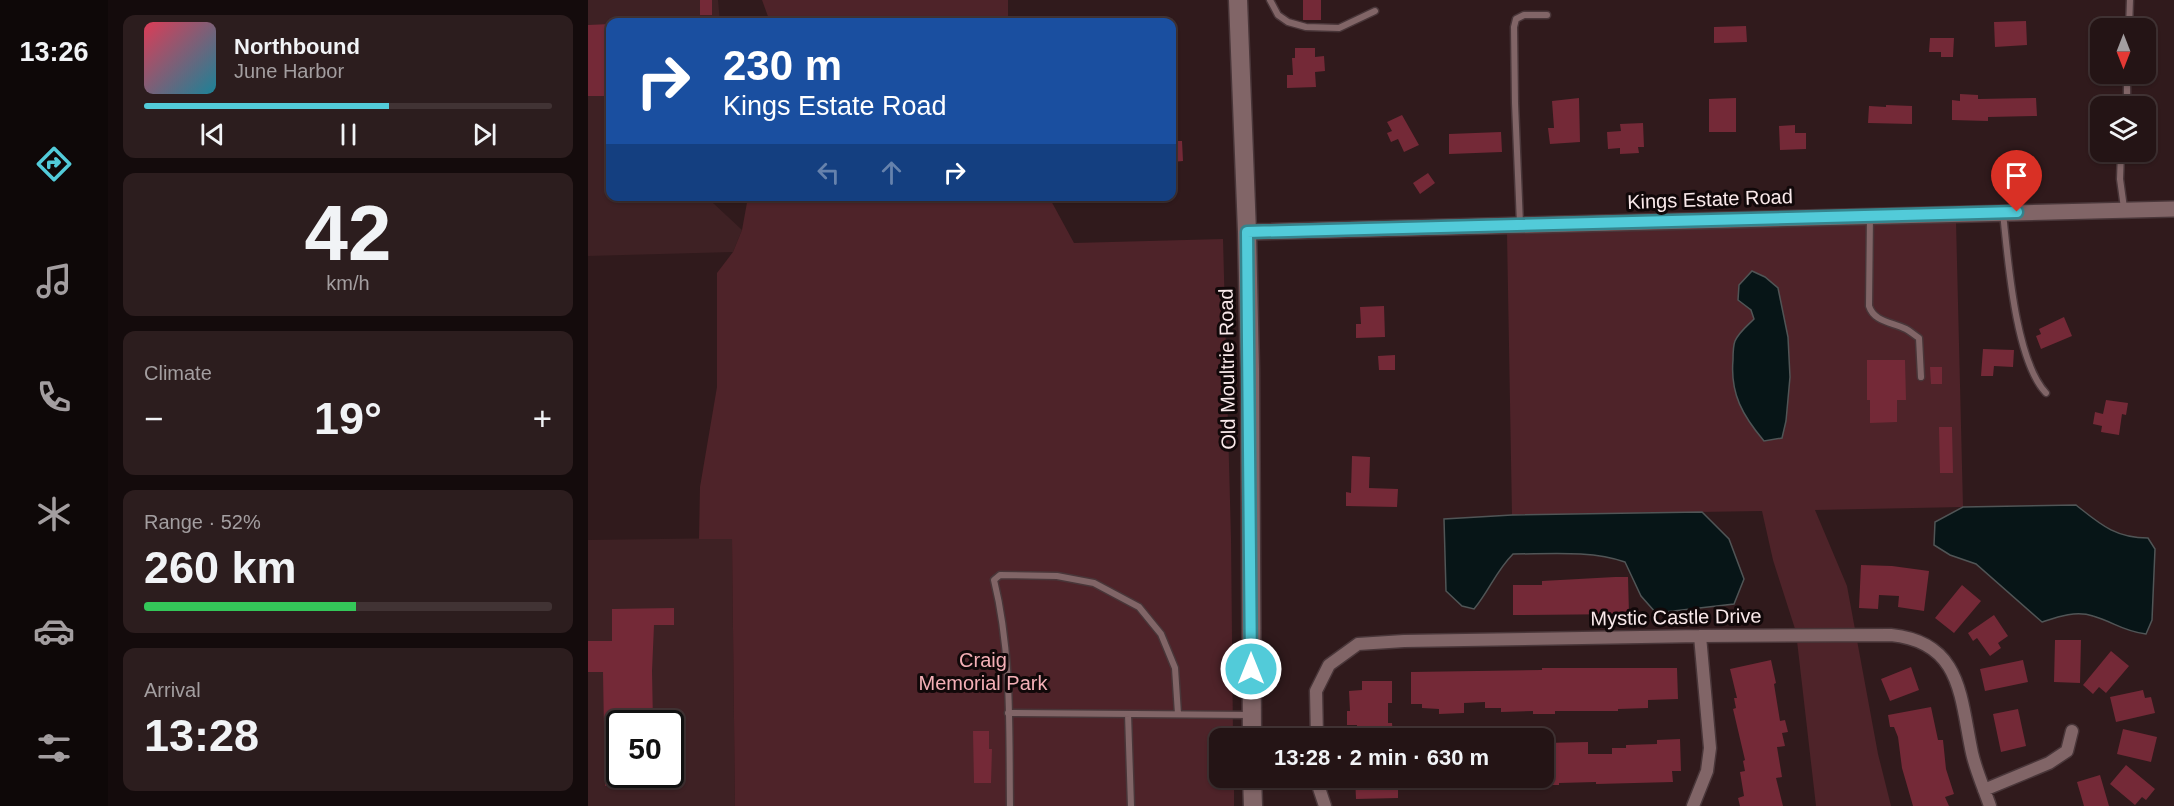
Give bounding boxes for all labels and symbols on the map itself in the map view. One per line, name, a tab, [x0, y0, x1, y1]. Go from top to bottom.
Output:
north arrow	[2090, 18, 2156, 84]
pin	[1991, 150, 2042, 212]
street label: Kings Estate Road	[1627, 185, 1793, 213]
street label: Old Moultrie Road	[1215, 288, 1239, 450]
street label: Mystic Castle Drive	[1590, 605, 1762, 629]
position arrow	[1219, 637, 1283, 701]
park label: Craig Memorial Park	[919, 649, 1048, 694]
speed limit sign: 50	[606, 710, 684, 788]

